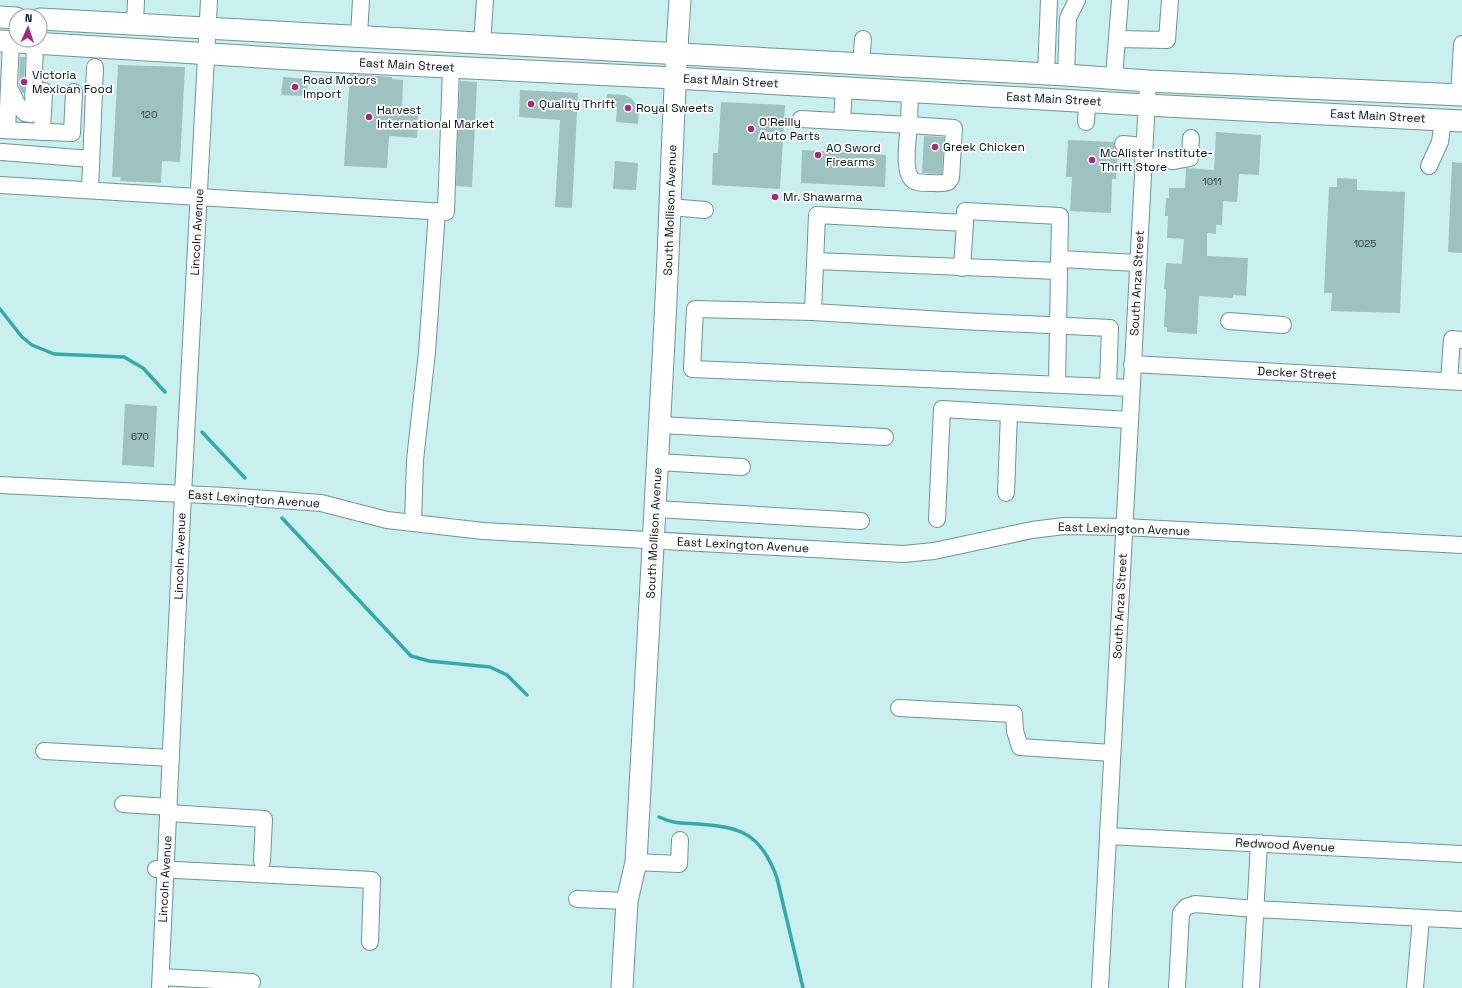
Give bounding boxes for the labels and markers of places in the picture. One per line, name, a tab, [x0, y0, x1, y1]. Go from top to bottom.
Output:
place label: Victoria Mexican Food	[32, 67, 113, 97]
place label: Road Motors Import	[303, 72, 377, 102]
marker: Victoria Mexican Food	[19, 77, 29, 87]
marker: Road Motors Import	[290, 82, 300, 92]
place label: Quality Thrift	[539, 96, 615, 112]
marker: Quality Thrift	[526, 99, 536, 109]
place label: Royal Sweets	[636, 100, 714, 116]
place label: Harvest International Market	[377, 102, 494, 132]
marker: Royal Sweets	[623, 103, 633, 113]
marker: Harvest International Market	[364, 112, 374, 122]
place label: O'Reilly Auto Parts	[759, 114, 820, 144]
marker: O'Reilly Auto Parts	[746, 124, 756, 134]
place label: Greek Chicken	[943, 139, 1025, 155]
place label: AO Sword Firearms	[826, 140, 881, 170]
marker: Greek Chicken	[930, 142, 940, 152]
place label: McAlister Institute- Thrift Store	[1100, 145, 1213, 175]
marker: AO Sword Firearms	[813, 150, 823, 160]
marker: McAlister Institute- Thrift Store	[1087, 155, 1097, 165]
place label: Mr. Shawarma	[783, 189, 863, 205]
marker: Mr. Shawarma	[770, 192, 780, 202]

